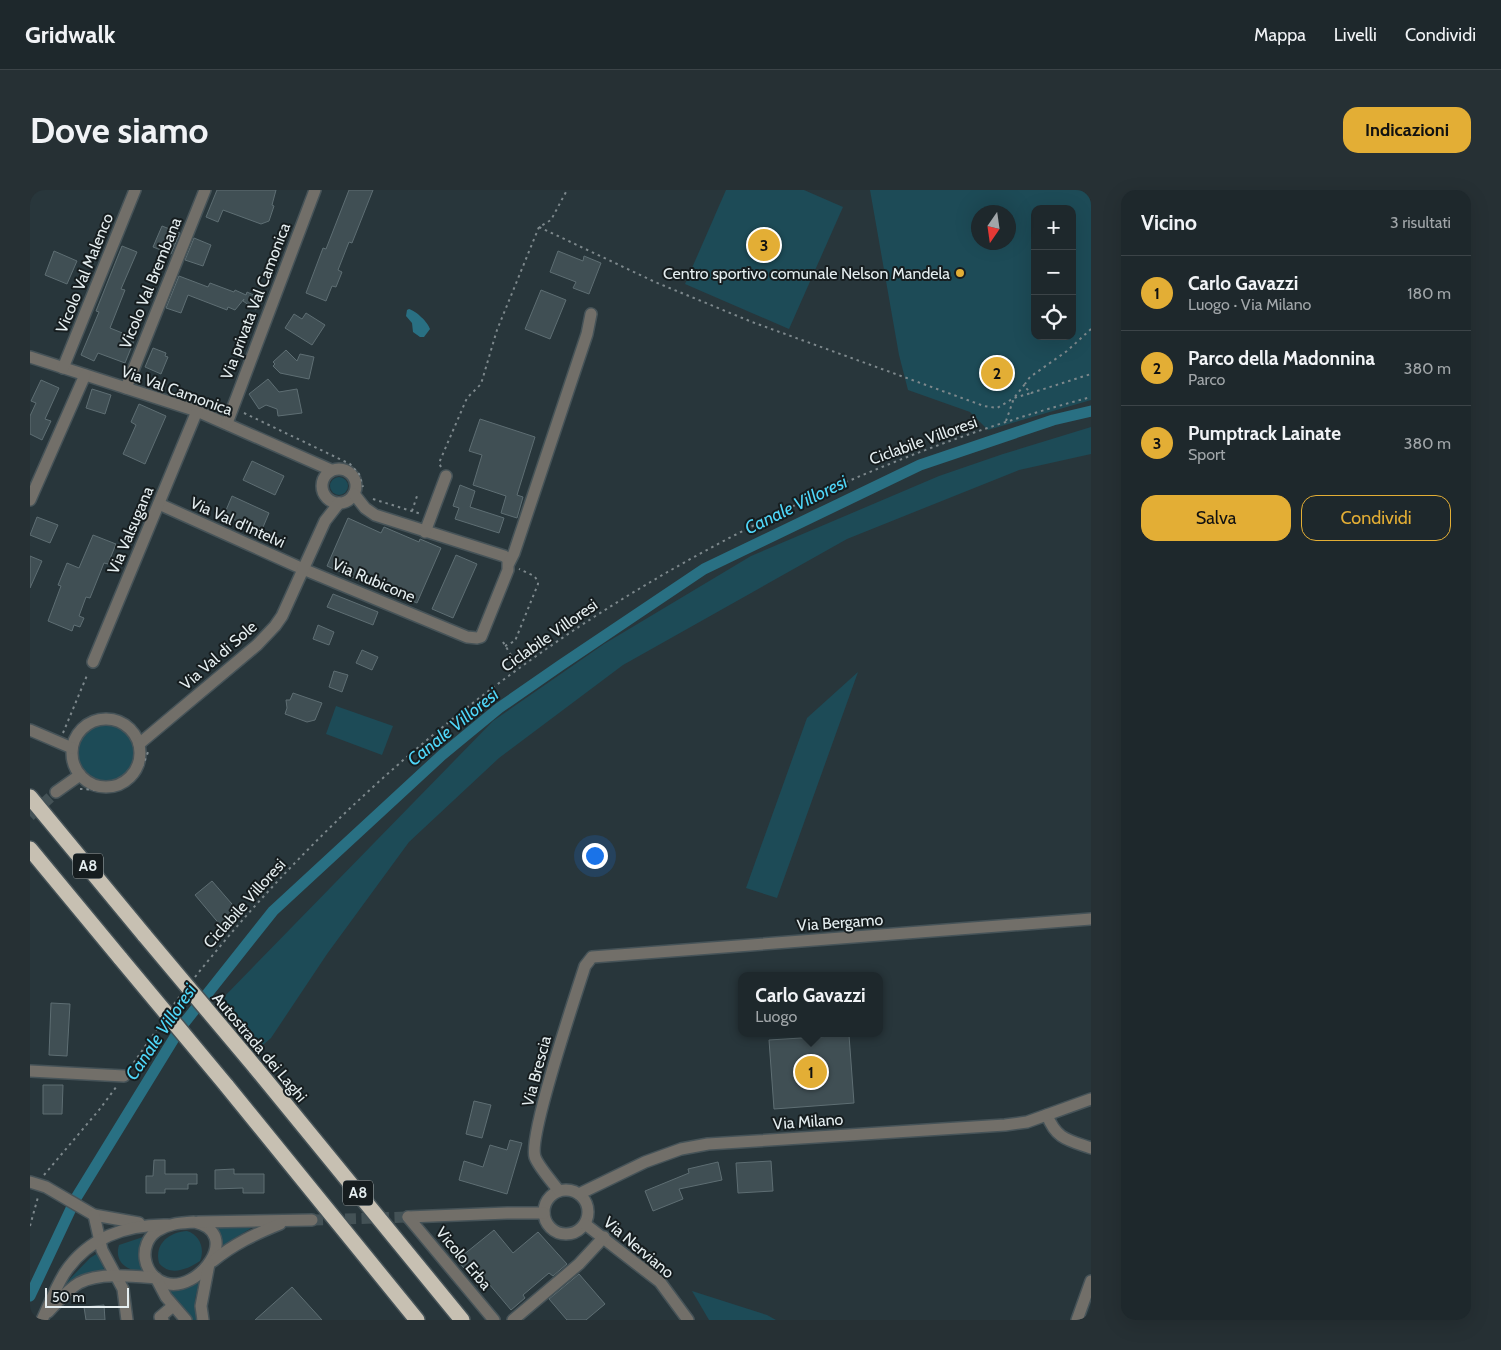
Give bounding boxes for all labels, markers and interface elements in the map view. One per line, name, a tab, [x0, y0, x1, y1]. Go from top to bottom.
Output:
text: Gridwalk	[25, 20, 115, 49]
text: Mappa	[1254, 24, 1306, 46]
text: Livelli	[1334, 24, 1377, 46]
text: Condividi	[1405, 24, 1476, 46]
button: Indicazioni	[1343, 107, 1471, 153]
text: Dove siamo	[30, 109, 209, 152]
north arrow	[971, 205, 1016, 250]
map controls	[1031, 205, 1076, 340]
button: +	[1031, 205, 1076, 250]
street label: Vicolo Val Malenco	[52, 210, 117, 336]
text: Vicino	[1141, 210, 1197, 235]
text: 3 risultati	[1390, 213, 1451, 232]
street label: Vicolo Val Brembana	[115, 215, 186, 352]
street label: Via privata Val Camonica	[217, 220, 294, 382]
pin: 3	[748, 226, 780, 264]
button: −	[1031, 250, 1076, 295]
place label: Centro sportivo comunale Nelson Mandela	[663, 264, 950, 283]
marker: Centro sportivo comunale Nelson Mandela	[954, 267, 966, 279]
text: Carlo Gavazzi	[1188, 272, 1298, 295]
text: 1	[1154, 284, 1160, 303]
text: 180 m	[1407, 284, 1451, 303]
button: locate	[1031, 295, 1076, 340]
text: Luogo · Via Milano	[1188, 295, 1311, 314]
text: Parco della Madonnina	[1188, 347, 1375, 370]
pin: 2	[981, 354, 1013, 392]
text: 2	[1153, 359, 1161, 378]
text: 380 m	[1404, 359, 1451, 378]
street label: Via Val Camonica	[119, 362, 235, 420]
text: Parco	[1188, 370, 1225, 389]
street label: Ciclabile Villoresi	[867, 412, 980, 469]
text: Pumptrack Lainate	[1188, 422, 1341, 445]
text: 3	[1153, 434, 1161, 453]
text: 380 m	[1404, 434, 1451, 453]
text: Sport	[1188, 445, 1225, 464]
water label: Canale Villoresi	[741, 470, 852, 539]
street label: Via Valsugana	[104, 483, 157, 577]
street label: Via Val d'Intelvi	[187, 493, 288, 552]
button: Salva	[1141, 495, 1291, 541]
button: Condividi	[1301, 495, 1451, 541]
street label: Via Rubicone	[329, 554, 418, 606]
street label: Ciclabile Villoresi	[497, 595, 601, 676]
street label: Via Val di Sole	[176, 617, 260, 694]
water label: Canale Villoresi	[403, 683, 504, 771]
your location	[582, 843, 608, 869]
road number: A8	[73, 854, 103, 878]
street label: Ciclabile Villoresi	[199, 855, 289, 952]
street label: Via Bergamo	[796, 910, 884, 935]
popup	[738, 972, 883, 1037]
water label: Canale Villoresi	[121, 979, 202, 1084]
text: Carlo Gavazzi	[755, 984, 866, 1007]
street label: Autostrada dei Laghi	[208, 989, 311, 1106]
text: Luogo	[755, 1007, 797, 1026]
street label: Via Brescia	[518, 1033, 555, 1109]
pin: 1	[795, 1053, 827, 1091]
street label: Via Milano	[772, 1110, 844, 1133]
road number: A8	[343, 1180, 373, 1206]
street label: Via Nerviano	[600, 1212, 678, 1282]
street label: Vicolo Erba	[432, 1223, 496, 1294]
scale bar	[45, 1285, 129, 1308]
text: 50 m	[52, 1288, 85, 1306]

